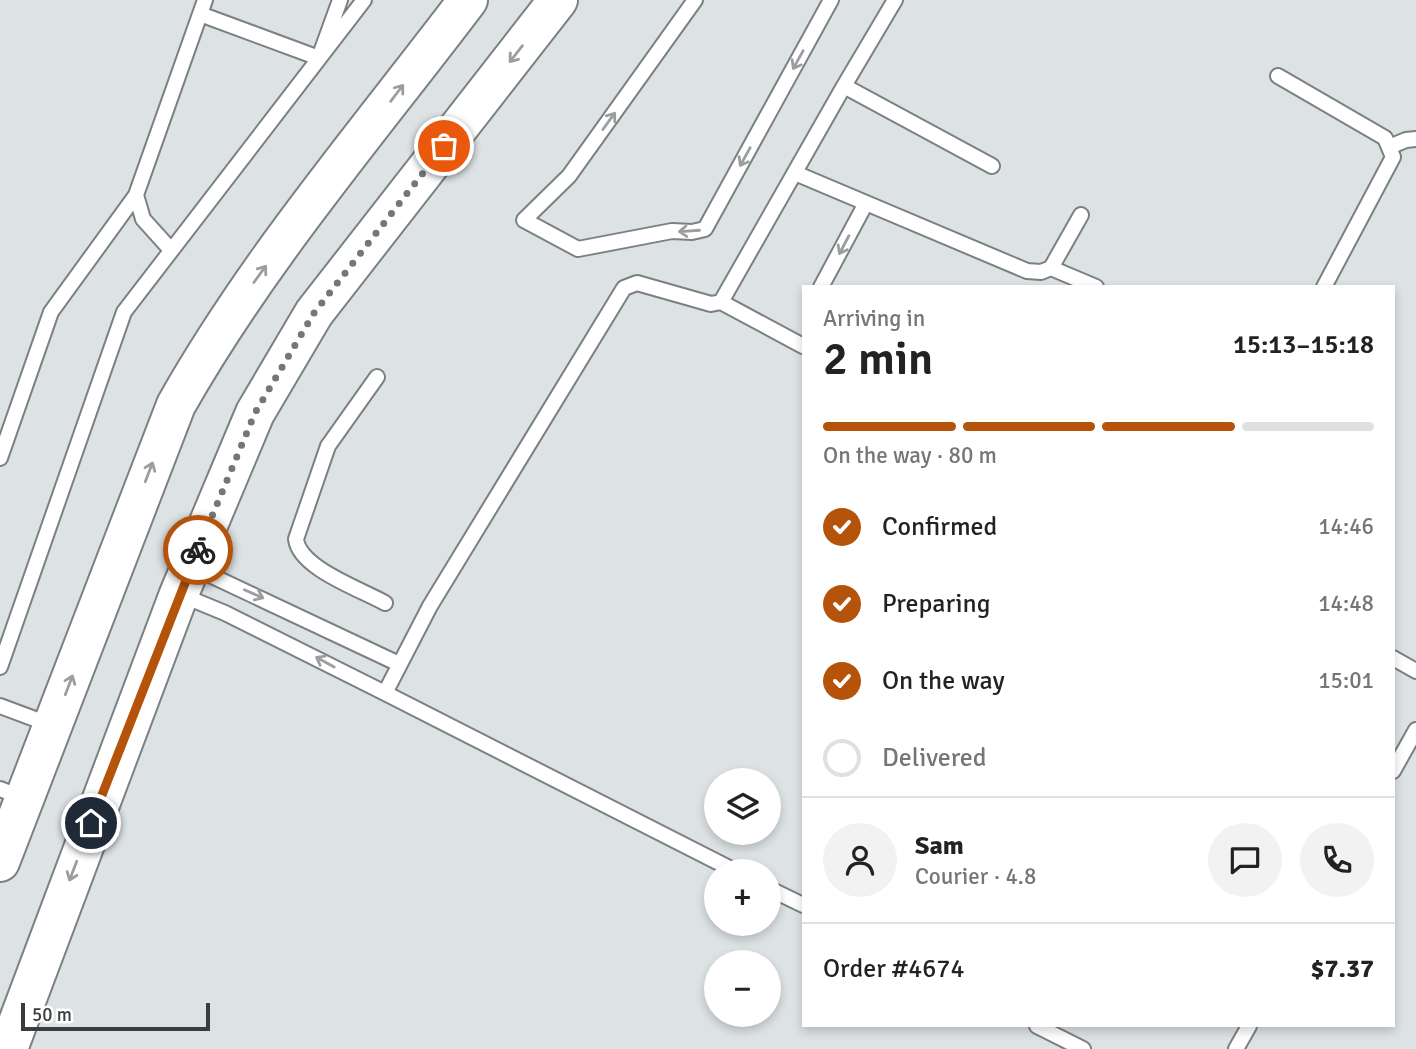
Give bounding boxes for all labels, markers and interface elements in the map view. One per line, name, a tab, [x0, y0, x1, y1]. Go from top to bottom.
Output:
one-way arrow	[509, 44, 524, 62]
one-way arrow	[791, 49, 805, 69]
one-way arrow	[390, 84, 405, 103]
one-way arrow	[602, 112, 616, 131]
pin	[414, 116, 474, 176]
icon: bag	[425, 127, 463, 165]
one-way arrow	[738, 146, 752, 166]
one-way arrow	[678, 225, 701, 238]
one-way arrow	[836, 234, 850, 255]
one-way arrow	[252, 265, 267, 284]
text: Arriving in	[823, 304, 925, 333]
text: 15:13–15:18	[1233, 329, 1374, 361]
text: 2 min	[823, 331, 933, 387]
text: On the way · 80 m	[823, 441, 997, 470]
one-way arrow	[144, 461, 157, 483]
icon: check	[823, 508, 861, 546]
text: Confirmed	[882, 511, 997, 543]
text: 14:46	[1318, 512, 1374, 541]
courier	[163, 515, 233, 585]
icon: bike	[179, 531, 217, 569]
icon: check	[823, 585, 861, 623]
one-way arrow	[243, 588, 264, 601]
text: Preparing	[882, 588, 990, 620]
text: 14:48	[1318, 589, 1374, 618]
one-way arrow	[315, 655, 336, 668]
icon: check	[823, 662, 861, 700]
text: On the way	[882, 665, 1005, 697]
text: 15:01	[1318, 666, 1374, 695]
one-way arrow	[64, 674, 76, 696]
text: Delivered	[882, 742, 987, 774]
map controls	[704, 768, 781, 1027]
button: layers	[704, 768, 781, 845]
pin	[61, 793, 121, 853]
icon: home	[72, 804, 110, 842]
button: person	[823, 823, 897, 897]
button: chat	[1208, 823, 1282, 897]
button: phone	[1300, 823, 1374, 897]
text: Sam	[915, 830, 964, 862]
button: +	[704, 859, 781, 936]
one-way arrow	[66, 860, 78, 882]
text: Courier · 4.8	[915, 862, 1036, 891]
button: −	[704, 950, 781, 1027]
text: Order #4674	[823, 953, 964, 985]
text: $7.37	[1310, 953, 1374, 985]
scale bar	[21, 1000, 210, 1032]
text: 50 m	[32, 1003, 72, 1027]

